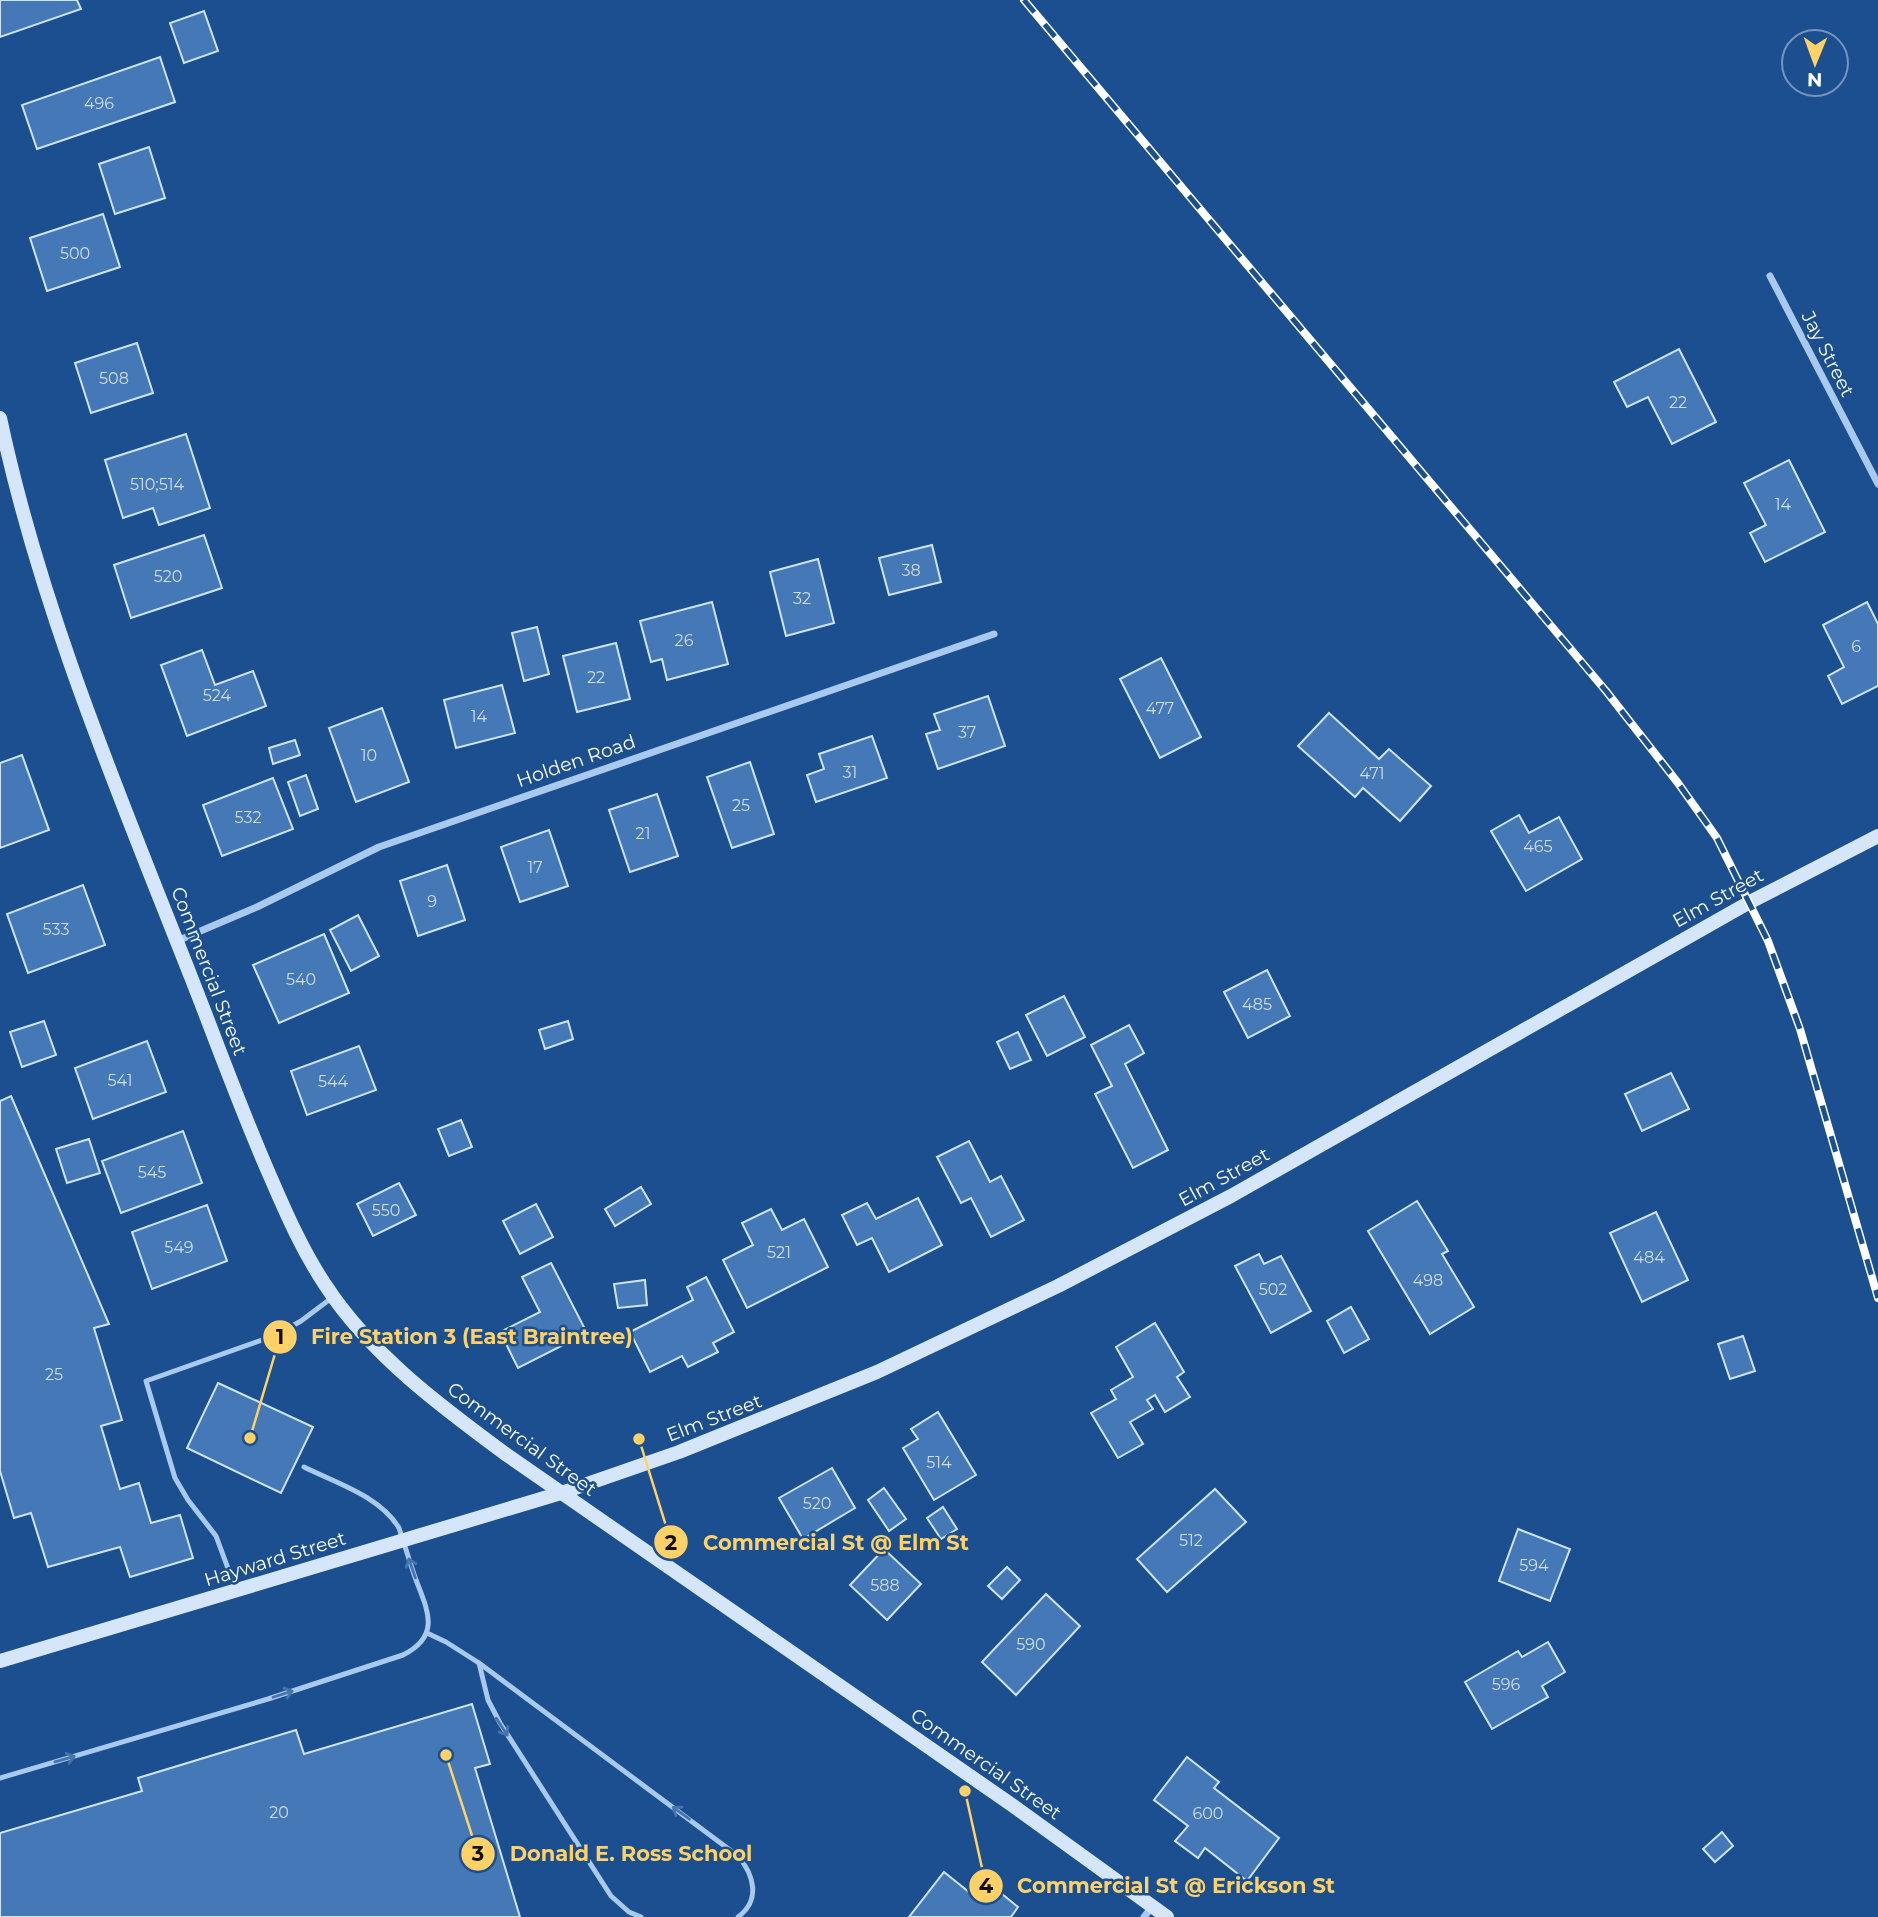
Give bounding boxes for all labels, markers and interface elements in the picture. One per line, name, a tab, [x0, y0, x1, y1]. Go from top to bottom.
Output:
north arrow	[1780, 28, 1850, 98]
text: N	[1807, 68, 1823, 91]
house number: 496	[84, 94, 114, 113]
house number: 500	[60, 244, 90, 263]
street label: Jay Street	[1796, 306, 1860, 401]
house number: 508	[99, 369, 129, 388]
house number: 22	[1669, 393, 1687, 412]
house number: 510;514	[130, 475, 185, 494]
house number: 14	[1775, 495, 1792, 514]
house number: 38	[901, 561, 921, 580]
house number: 520	[154, 567, 182, 586]
house number: 32	[793, 589, 811, 608]
house number: 26	[675, 631, 694, 650]
house number: 6	[1851, 637, 1861, 656]
house number: 22	[587, 668, 605, 687]
house number: 524	[203, 686, 232, 705]
house number: 477	[1146, 699, 1174, 718]
house number: 14	[471, 707, 488, 726]
house number: 37	[958, 723, 976, 742]
street label: Holden Road	[513, 730, 639, 792]
house number: 10	[361, 746, 377, 765]
house number: 31	[843, 763, 857, 782]
house number: 471	[1359, 764, 1385, 783]
house number: 25	[732, 796, 750, 815]
house number: 532	[234, 808, 262, 827]
house number: 21	[636, 824, 650, 843]
house number: 465	[1523, 837, 1553, 856]
house number: 17	[527, 858, 543, 877]
street label: Elm Street	[1669, 863, 1768, 932]
street label: Commercial Street	[166, 884, 252, 1059]
house number: 9	[427, 892, 437, 911]
house number: 533	[43, 920, 69, 939]
house number: 540	[286, 970, 316, 989]
house number: 485	[1242, 995, 1272, 1014]
house number: 541	[107, 1071, 133, 1090]
house number: 544	[318, 1072, 349, 1091]
street label: Elm Street	[1175, 1142, 1274, 1211]
house number: 545	[138, 1163, 166, 1182]
house number: 550	[372, 1201, 400, 1220]
house number: 549	[164, 1238, 194, 1257]
house number: 521	[767, 1243, 791, 1262]
house number: 484	[1633, 1248, 1665, 1267]
house number: 498	[1413, 1271, 1443, 1290]
house number: 502	[1259, 1280, 1287, 1299]
callout: Fire Station 3 (East Braintree)	[262, 1316, 647, 1358]
text: 1	[276, 1324, 284, 1349]
text: Fire Station 3 (East Braintree)	[311, 1324, 633, 1349]
house number: 25	[45, 1365, 63, 1384]
street label: Commercial Street	[443, 1377, 601, 1501]
street label: Elm Street	[663, 1389, 765, 1447]
house number: 514	[926, 1453, 952, 1472]
house number: 520	[803, 1494, 831, 1513]
callout: Commercial St @ Elm St	[654, 1521, 983, 1563]
street label: Hayward Street	[201, 1526, 349, 1591]
text: 2	[665, 1530, 677, 1555]
text: Commercial St @ Elm St	[703, 1530, 969, 1555]
house number: 512	[1179, 1531, 1203, 1550]
house number: 594	[1519, 1556, 1549, 1575]
one-way arrow	[405, 1557, 417, 1579]
house number: 588	[870, 1576, 900, 1595]
house number: 590	[1016, 1635, 1046, 1654]
house number: 596	[1492, 1675, 1521, 1694]
one-way arrow	[272, 1687, 294, 1699]
street label: Commercial Street	[906, 1703, 1066, 1825]
one-way arrow	[496, 1716, 510, 1736]
one-way arrow	[54, 1751, 76, 1764]
house number: 20	[269, 1803, 289, 1822]
house number: 600	[1193, 1804, 1223, 1823]
one-way arrow	[672, 1806, 691, 1821]
callout: Donald E. Ross School	[460, 1833, 766, 1875]
text: 3	[471, 1841, 484, 1866]
text: Donald E. Ross School	[510, 1841, 752, 1866]
callout: Commercial St @ Erickson St	[968, 1865, 1349, 1907]
text: 4	[979, 1873, 994, 1898]
text: Commercial St @ Erickson St	[1017, 1873, 1335, 1898]

